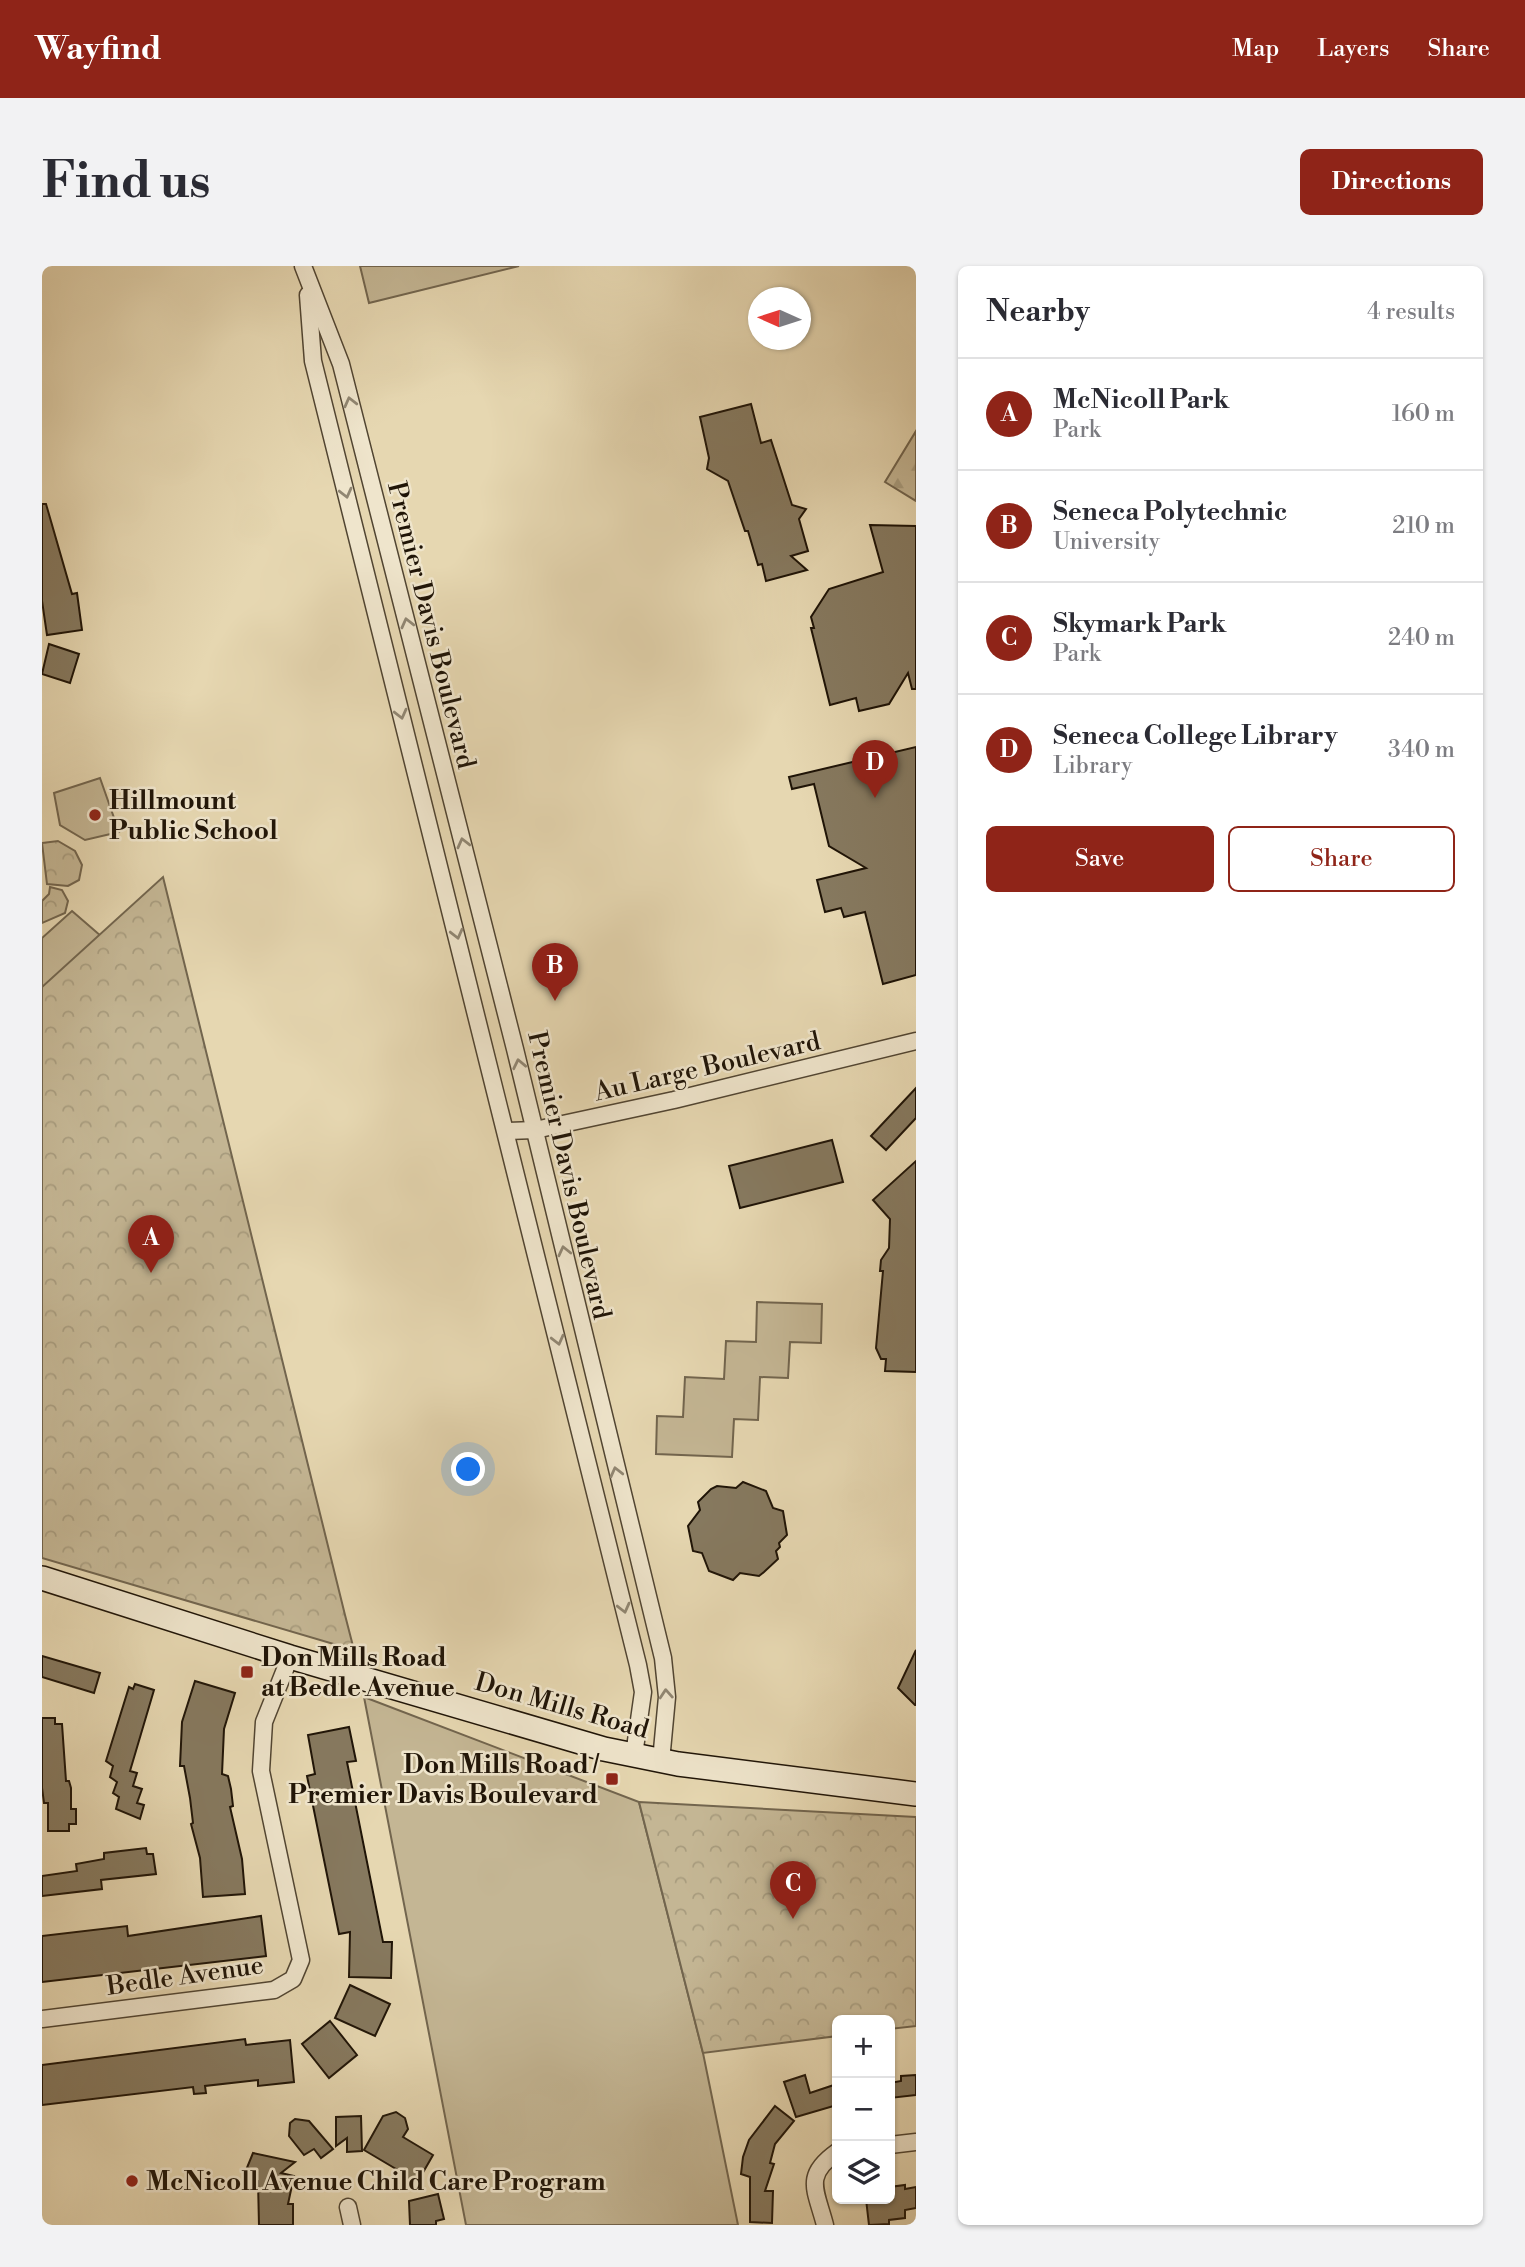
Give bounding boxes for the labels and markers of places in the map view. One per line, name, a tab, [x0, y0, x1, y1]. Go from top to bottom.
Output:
pin: D	[852, 740, 898, 798]
place label: Hillmount Public School	[109, 785, 278, 847]
marker: Hillmount Public School	[87, 807, 103, 823]
pin: B	[532, 943, 578, 1001]
pin: A	[128, 1215, 174, 1273]
place label: Don Mills Road at Bedle Avenue	[261, 1642, 455, 1704]
marker: Don Mills Road at Bedle Avenue	[239, 1664, 255, 1680]
place label: Don Mills Road / Premier Davis Boulevard	[288, 1749, 600, 1811]
marker: Don Mills Road / Premier Davis Boulevard	[604, 1771, 620, 1787]
pin: C	[770, 1861, 816, 1919]
place label: McNicoll Avenue Child Care Program	[146, 2166, 606, 2198]
marker: McNicoll Avenue Child Care Program	[124, 2173, 140, 2189]

